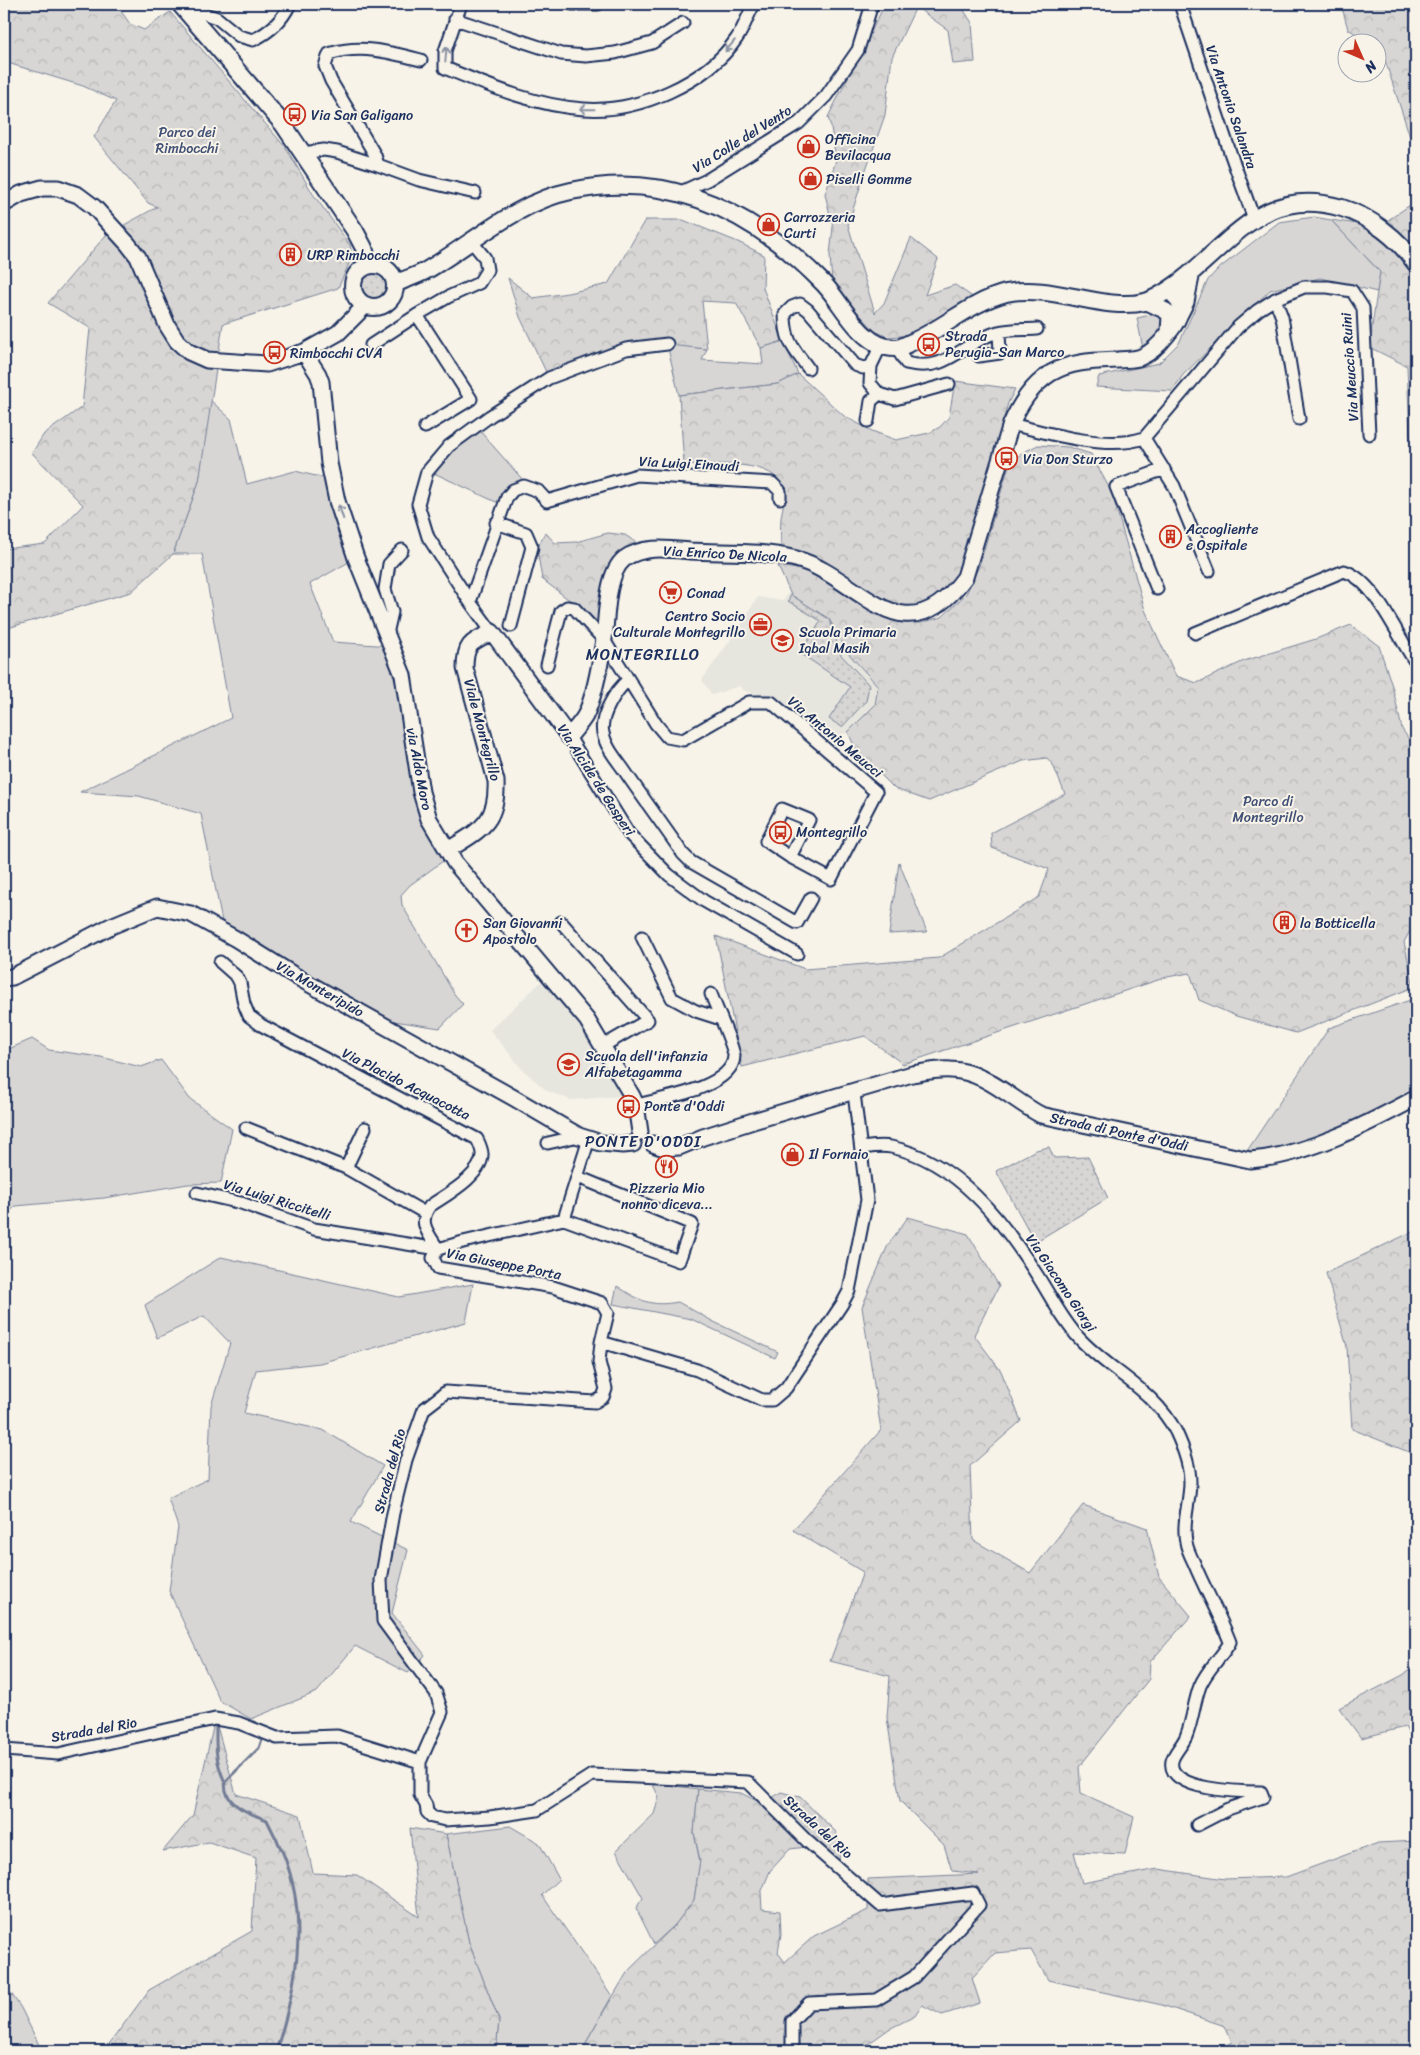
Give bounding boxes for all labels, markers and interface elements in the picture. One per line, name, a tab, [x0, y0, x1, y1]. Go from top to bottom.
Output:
north arrow	[1338, 32, 1388, 82]
one-way arrow	[724, 40, 736, 53]
street label: Via Antonio Salandra	[1198, 42, 1264, 173]
one-way arrow	[441, 46, 451, 62]
text: N	[1358, 54, 1384, 79]
street label: Via Colle del Vento	[687, 98, 797, 180]
bus stop icon: Via San Galigano	[283, 103, 307, 127]
place label: Via San Galigano	[311, 103, 413, 128]
one-way arrow	[579, 104, 595, 113]
park label: Parco dei Rimbocchi	[156, 120, 220, 161]
place label: Officina Bevilacqua	[825, 127, 892, 168]
shop icon: Officina Bevilacqua	[797, 135, 821, 159]
shop icon: Piselli Gomme	[798, 167, 822, 191]
place label: Piselli Gomme	[826, 167, 912, 192]
place label: Carrozzeria Curti	[784, 205, 856, 246]
shop icon: Carrozzeria Curti	[756, 213, 780, 237]
building icon: URP Rimbocchi	[279, 243, 303, 267]
place label: URP Rimbocchi	[307, 243, 400, 268]
street label: Via Meuccio Ruini	[1334, 311, 1366, 422]
place label: Strada Perugia-San Marco	[945, 324, 1064, 365]
bus stop icon: Strada Perugia-San Marco	[917, 332, 941, 356]
bus stop icon: Rimbocchi CVA	[262, 341, 286, 365]
place label: Rimbocchi CVA	[290, 341, 383, 366]
bus stop icon: Via Don Sturzo	[995, 447, 1019, 471]
place label: Via Don Sturzo	[1023, 447, 1113, 472]
street label: Via Luigi Einaudi	[638, 449, 741, 479]
one-way arrow	[336, 505, 345, 520]
place label: Accogliente e Ospitale	[1185, 517, 1258, 558]
building icon: Accogliente e Ospitale	[1158, 525, 1182, 549]
street label: Via Enrico De Nicola	[663, 538, 788, 570]
supermarket icon: Conad	[659, 581, 683, 605]
place label: Conad	[687, 581, 726, 606]
place label: Centro Socio Culturale Montegrillo	[613, 604, 745, 645]
office icon: Centro Socio Culturale Montegrillo	[749, 612, 773, 636]
place label: Scuola Primaria Iqbal Masih	[798, 620, 897, 661]
school or university icon: Scuola Primaria Iqbal Masih	[771, 628, 795, 652]
district label: MONTEGRILLO	[586, 640, 700, 669]
street label: Viale Montegrillo	[456, 676, 508, 784]
street label: Via Antonio Meucci	[782, 689, 889, 785]
street label: Via Alcide de Gasperi	[550, 719, 642, 842]
street label: via Aldo Moro	[399, 726, 439, 812]
park label: Parco di Montegrillo	[1232, 789, 1304, 830]
bus stop icon: Montegrillo	[768, 820, 792, 844]
place label: Montegrillo	[796, 820, 867, 845]
place label: San Giovanni Apostolo	[482, 911, 563, 952]
building icon: la Botticella	[1272, 911, 1296, 935]
place label: la Botticella	[1300, 911, 1376, 936]
church icon: San Giovanni Apostolo	[455, 919, 479, 943]
street label: Via Monteripido	[271, 954, 369, 1024]
street label: Via Placido Acquacotta	[337, 1041, 475, 1127]
place label: Scuola dell'infanzia Alfabetagamma	[584, 1044, 709, 1085]
school or university icon: Scuola dell'infanzia Alfabetagamma	[557, 1052, 581, 1076]
bus stop icon: Ponte d'Oddi	[616, 1094, 640, 1118]
place label: Ponte d'Oddi	[644, 1094, 726, 1119]
street label: Strada di Ponte d'Oddi	[1048, 1105, 1191, 1159]
district label: PONTE D'ODDI	[585, 1127, 702, 1156]
shop icon: Il Fornaio	[781, 1142, 805, 1166]
place label: Il Fornaio	[808, 1142, 868, 1167]
restaurant icon: Pizzeria Mio nonno diceva...	[655, 1154, 679, 1178]
street label: Via Luigi Riccitelli	[221, 1172, 335, 1228]
place label: Pizzeria Mio nonno diceva...	[621, 1176, 713, 1217]
street label: Via Giacomo Giorgi	[1019, 1229, 1104, 1338]
street label: Via Giuseppe Porta	[445, 1241, 564, 1288]
street label: Strada del Rio	[367, 1426, 413, 1516]
street label: Strada del Rio	[49, 1710, 139, 1750]
street label: Strada del Rio	[777, 1789, 859, 1865]

